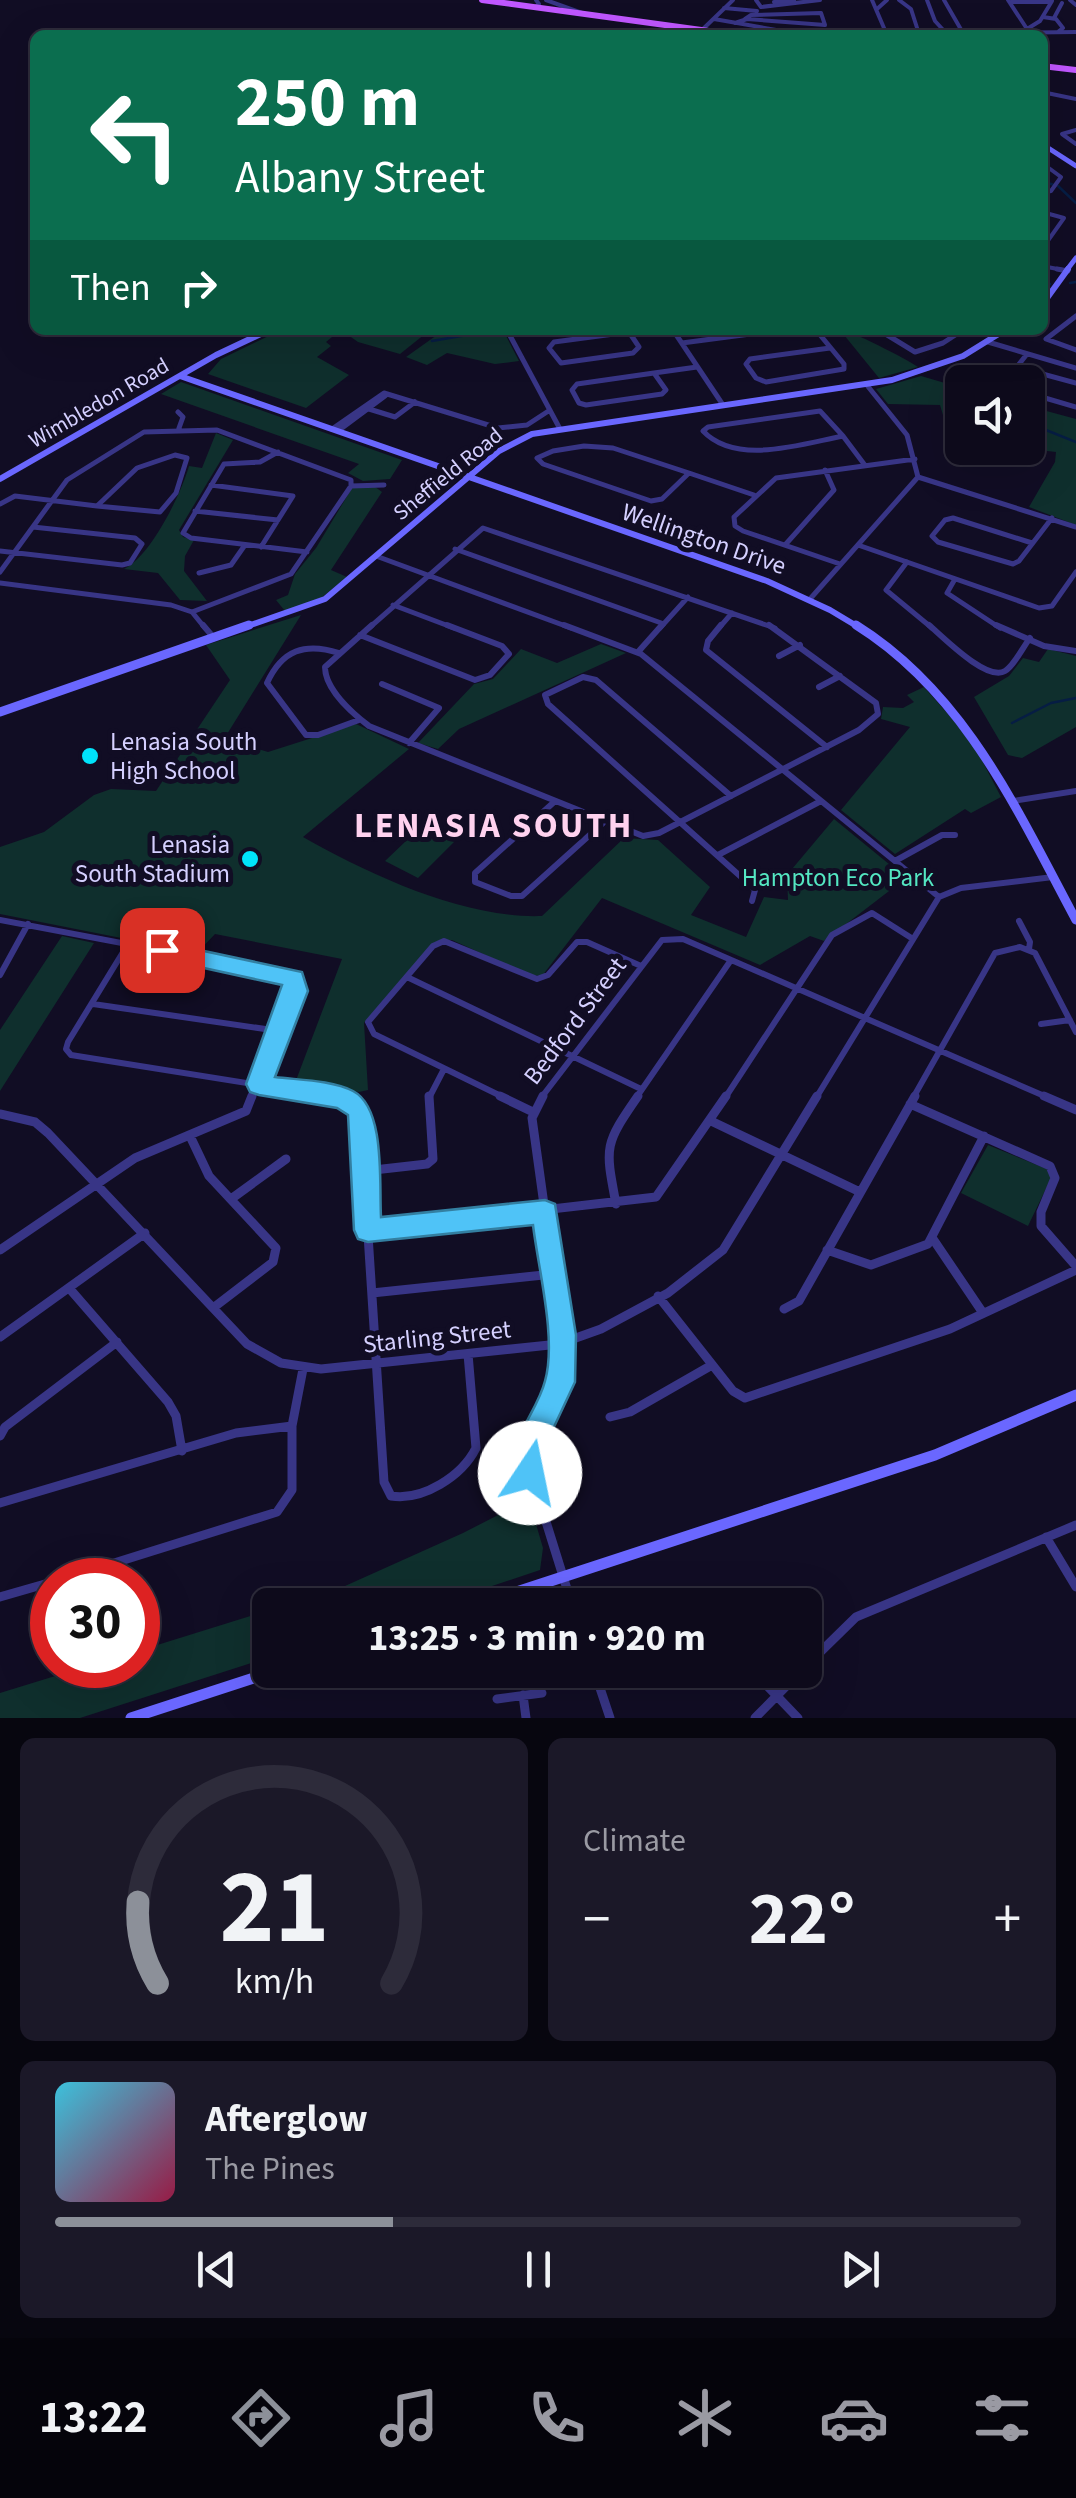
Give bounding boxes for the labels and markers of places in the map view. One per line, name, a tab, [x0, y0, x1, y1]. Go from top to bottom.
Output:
place label: Lenasia South High School	[110, 724, 257, 789]
marker: Lenasia South High School	[79, 745, 101, 767]
place label: Lenasia South Stadium	[75, 827, 230, 892]
marker: Lenasia South Stadium	[239, 848, 261, 870]
pin	[120, 908, 205, 993]

